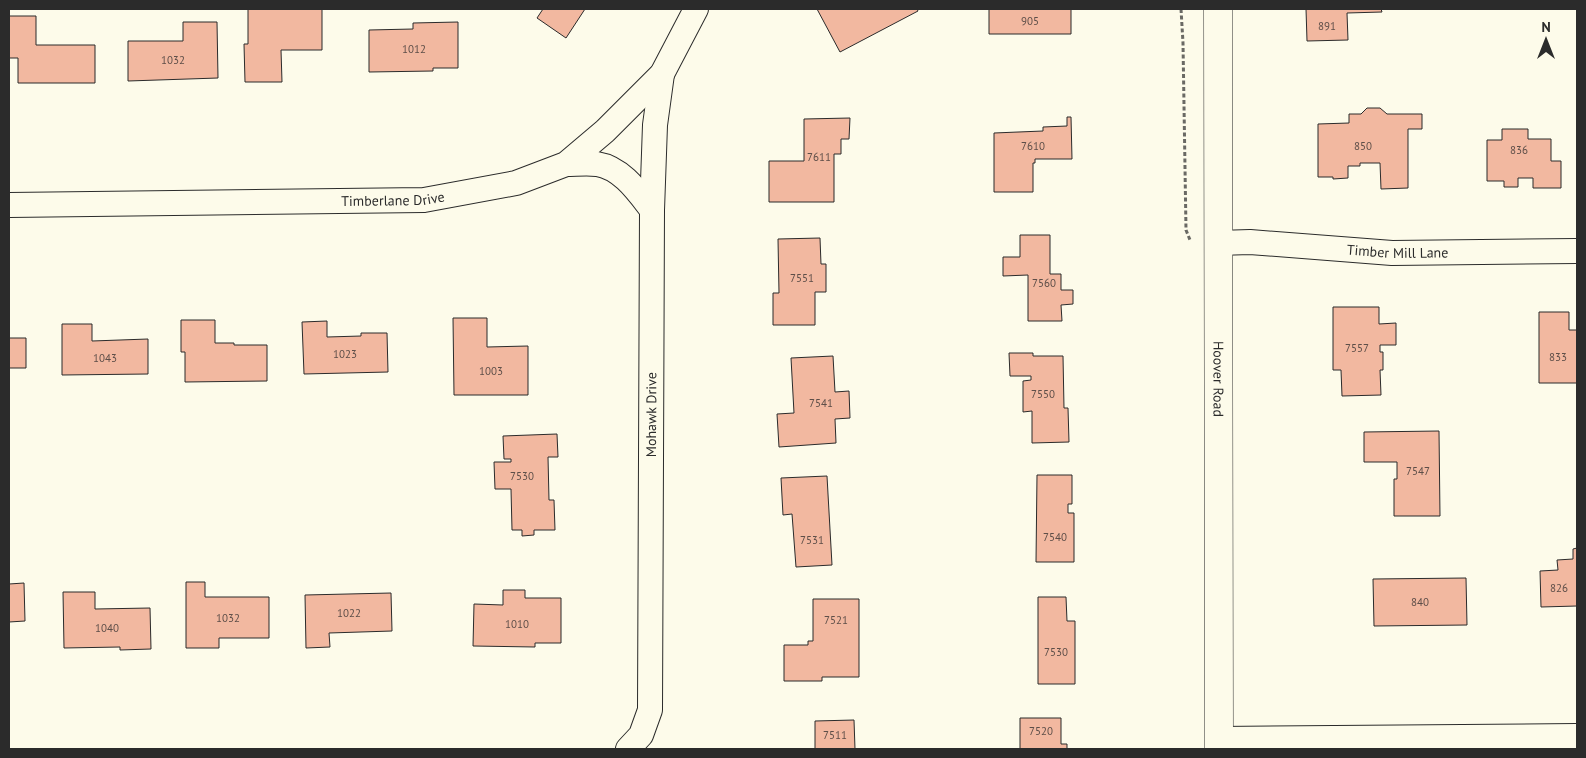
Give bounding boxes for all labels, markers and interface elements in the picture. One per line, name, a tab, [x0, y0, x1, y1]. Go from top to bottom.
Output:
house number: 905	[1021, 14, 1039, 28]
north arrow	[1521, 15, 1571, 65]
text: N	[1541, 18, 1551, 36]
house number: 891	[1318, 19, 1336, 33]
house number: 1012	[402, 42, 426, 56]
house number: 1032	[161, 53, 185, 67]
house number: 7610	[1021, 139, 1045, 153]
house number: 850	[1354, 139, 1372, 153]
house number: 836	[1510, 143, 1528, 157]
house number: 7611	[807, 150, 831, 164]
street label: Timberlane Drive	[341, 187, 446, 210]
street label: Timber Mill Lane	[1346, 241, 1448, 262]
house number: 7551	[790, 271, 814, 285]
house number: 7560	[1032, 276, 1056, 290]
street label: Hoover Road	[1209, 341, 1228, 417]
house number: 7557	[1345, 341, 1369, 355]
house number: 1023	[333, 347, 357, 361]
house number: 833	[1549, 350, 1567, 364]
house number: 1043	[93, 351, 117, 365]
house number: 1003	[479, 364, 503, 378]
street label: Mohawk Drive	[642, 372, 660, 457]
house number: 7550	[1031, 387, 1055, 401]
house number: 7541	[809, 396, 833, 410]
house number: 7547	[1406, 464, 1430, 478]
house number: 7530	[510, 469, 534, 483]
house number: 7540	[1043, 530, 1067, 544]
house number: 7531	[800, 533, 824, 547]
house number: 826	[1550, 581, 1568, 595]
house number: 840	[1411, 595, 1429, 609]
house number: 1022	[337, 606, 361, 620]
house number: 1032	[216, 611, 240, 625]
house number: 7521	[824, 613, 848, 627]
house number: 1010	[505, 617, 529, 631]
house number: 1040	[95, 621, 119, 635]
house number: 7530	[1044, 645, 1068, 659]
house number: 7520	[1029, 724, 1053, 738]
house number: 7511	[823, 728, 847, 742]

